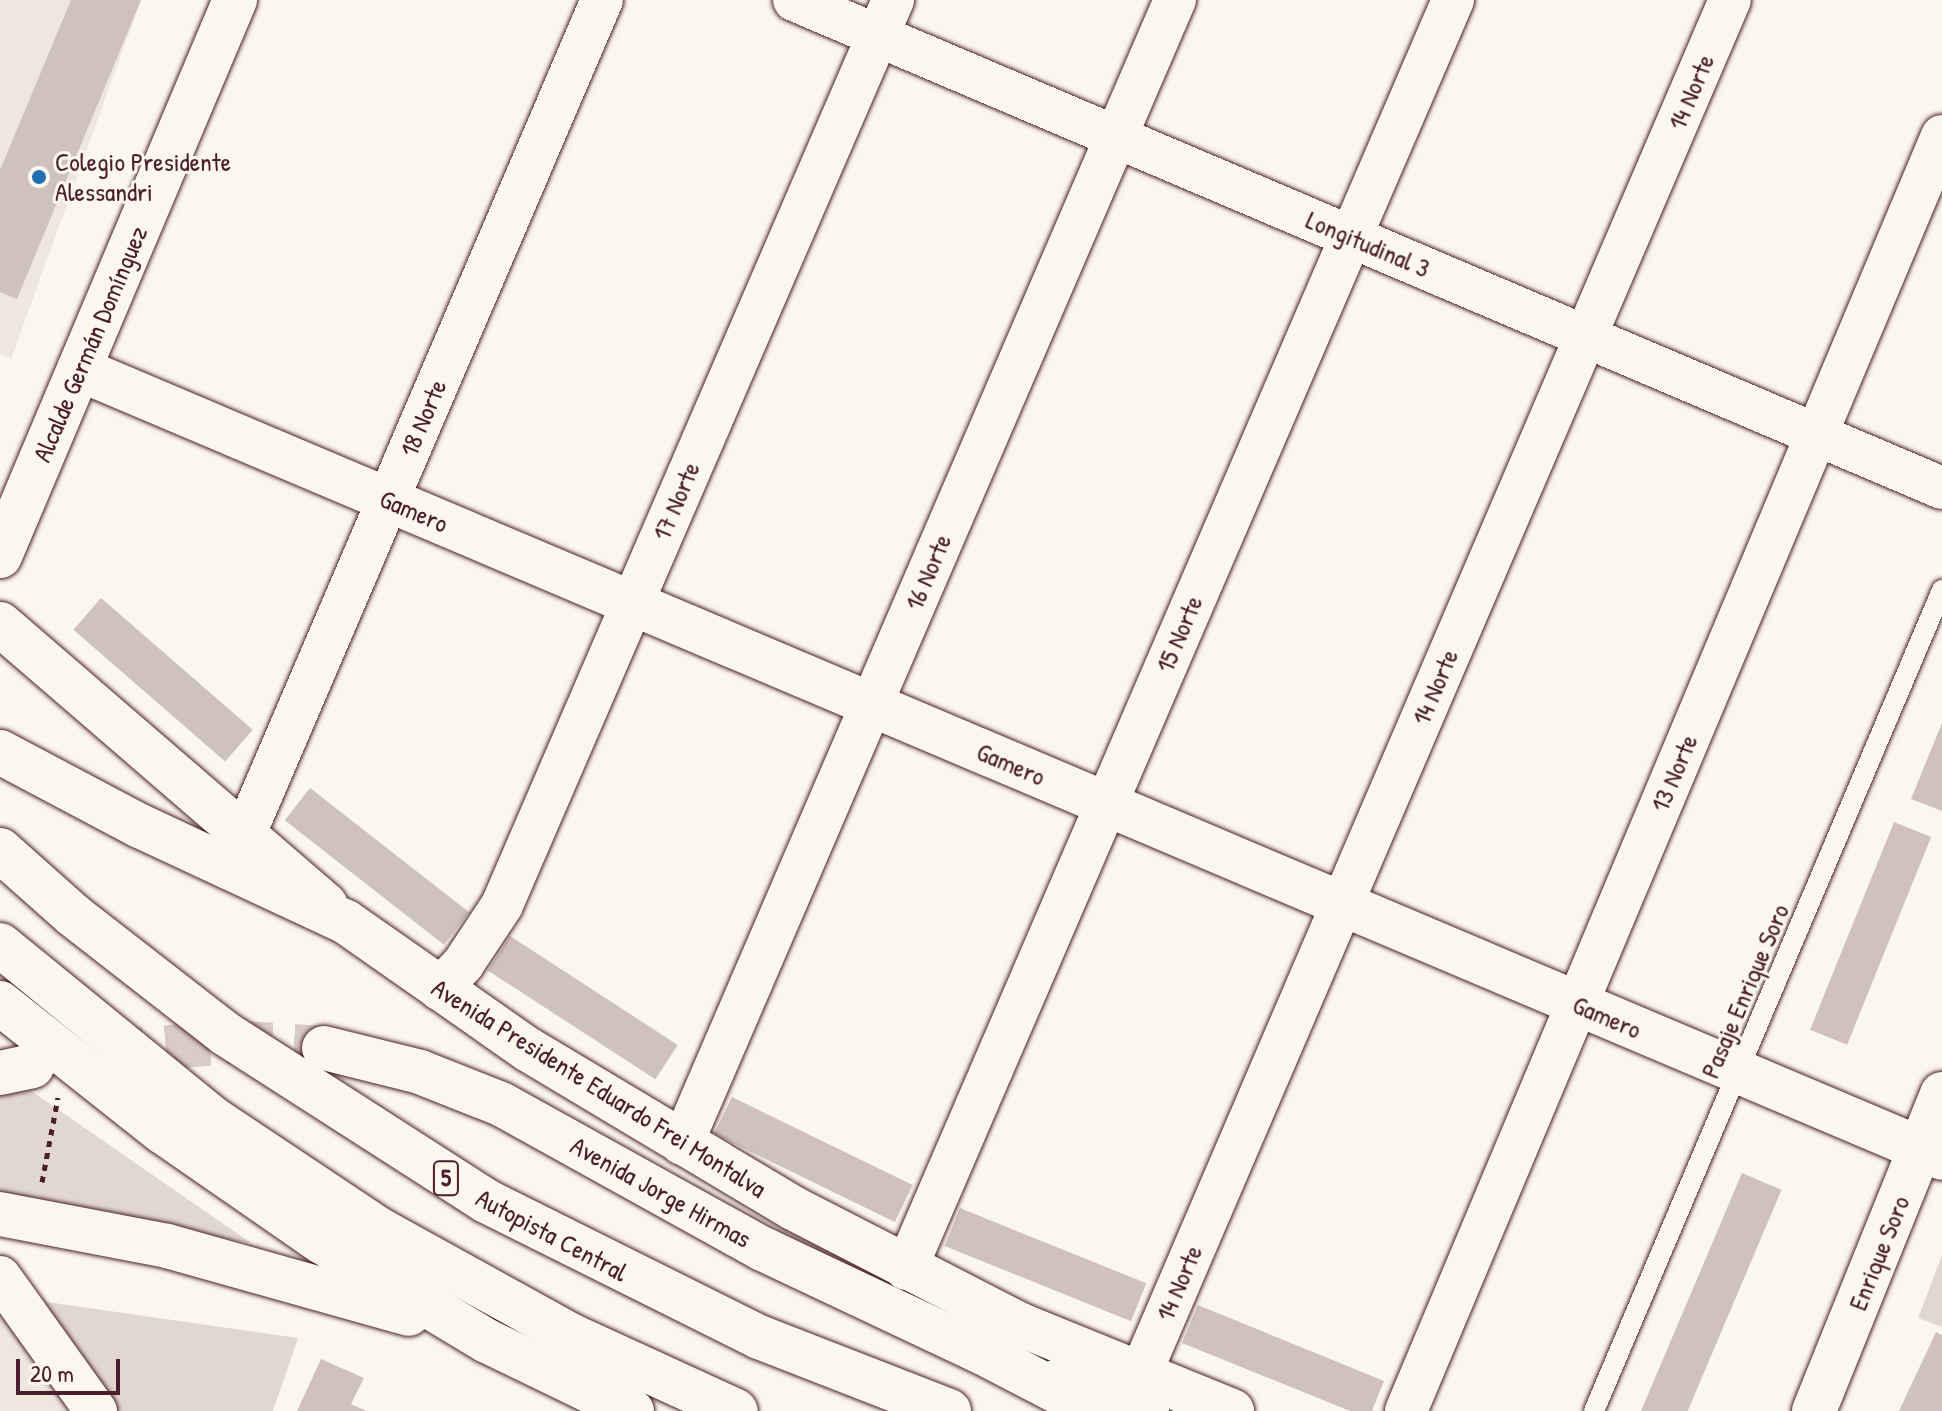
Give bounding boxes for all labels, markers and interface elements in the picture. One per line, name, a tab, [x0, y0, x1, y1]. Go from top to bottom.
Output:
street label: 14 Norte	[1661, 50, 1721, 134]
place label: Colegio Presidente Alessandri	[55, 146, 231, 208]
marker: Colegio Presidente Alessandri	[30, 168, 48, 186]
street label: Longitudinal 3	[1302, 204, 1434, 284]
street label: Alcalde Germán Domínguez	[26, 221, 154, 467]
street label: 18 Norte	[393, 375, 453, 461]
street label: 17 Norte	[646, 457, 706, 545]
street label: Gamero	[375, 483, 453, 539]
street label: 16 Norte	[898, 529, 958, 615]
street label: 15 Norte	[1149, 591, 1209, 677]
street label: 14 Norte	[1405, 645, 1465, 729]
street label: 13 Norte	[1644, 730, 1704, 816]
street label: Gamero	[972, 736, 1050, 792]
street label: Pasaje Enrique Soro	[1694, 899, 1796, 1083]
street label: Avenida Presidente Eduardo Frei Montalva	[426, 972, 772, 1204]
street label: Gamero	[1568, 989, 1646, 1045]
street label: Avenida Jorge Hirmas	[565, 1130, 757, 1254]
road number: 5	[432, 1158, 460, 1198]
street label: Autopista Central	[471, 1182, 633, 1288]
street label: Enrique Soro	[1842, 1191, 1916, 1315]
street label: 14 Norte	[1149, 1241, 1209, 1325]
scale bar	[20, 1343, 124, 1393]
text: 20 m	[30, 1357, 74, 1389]

